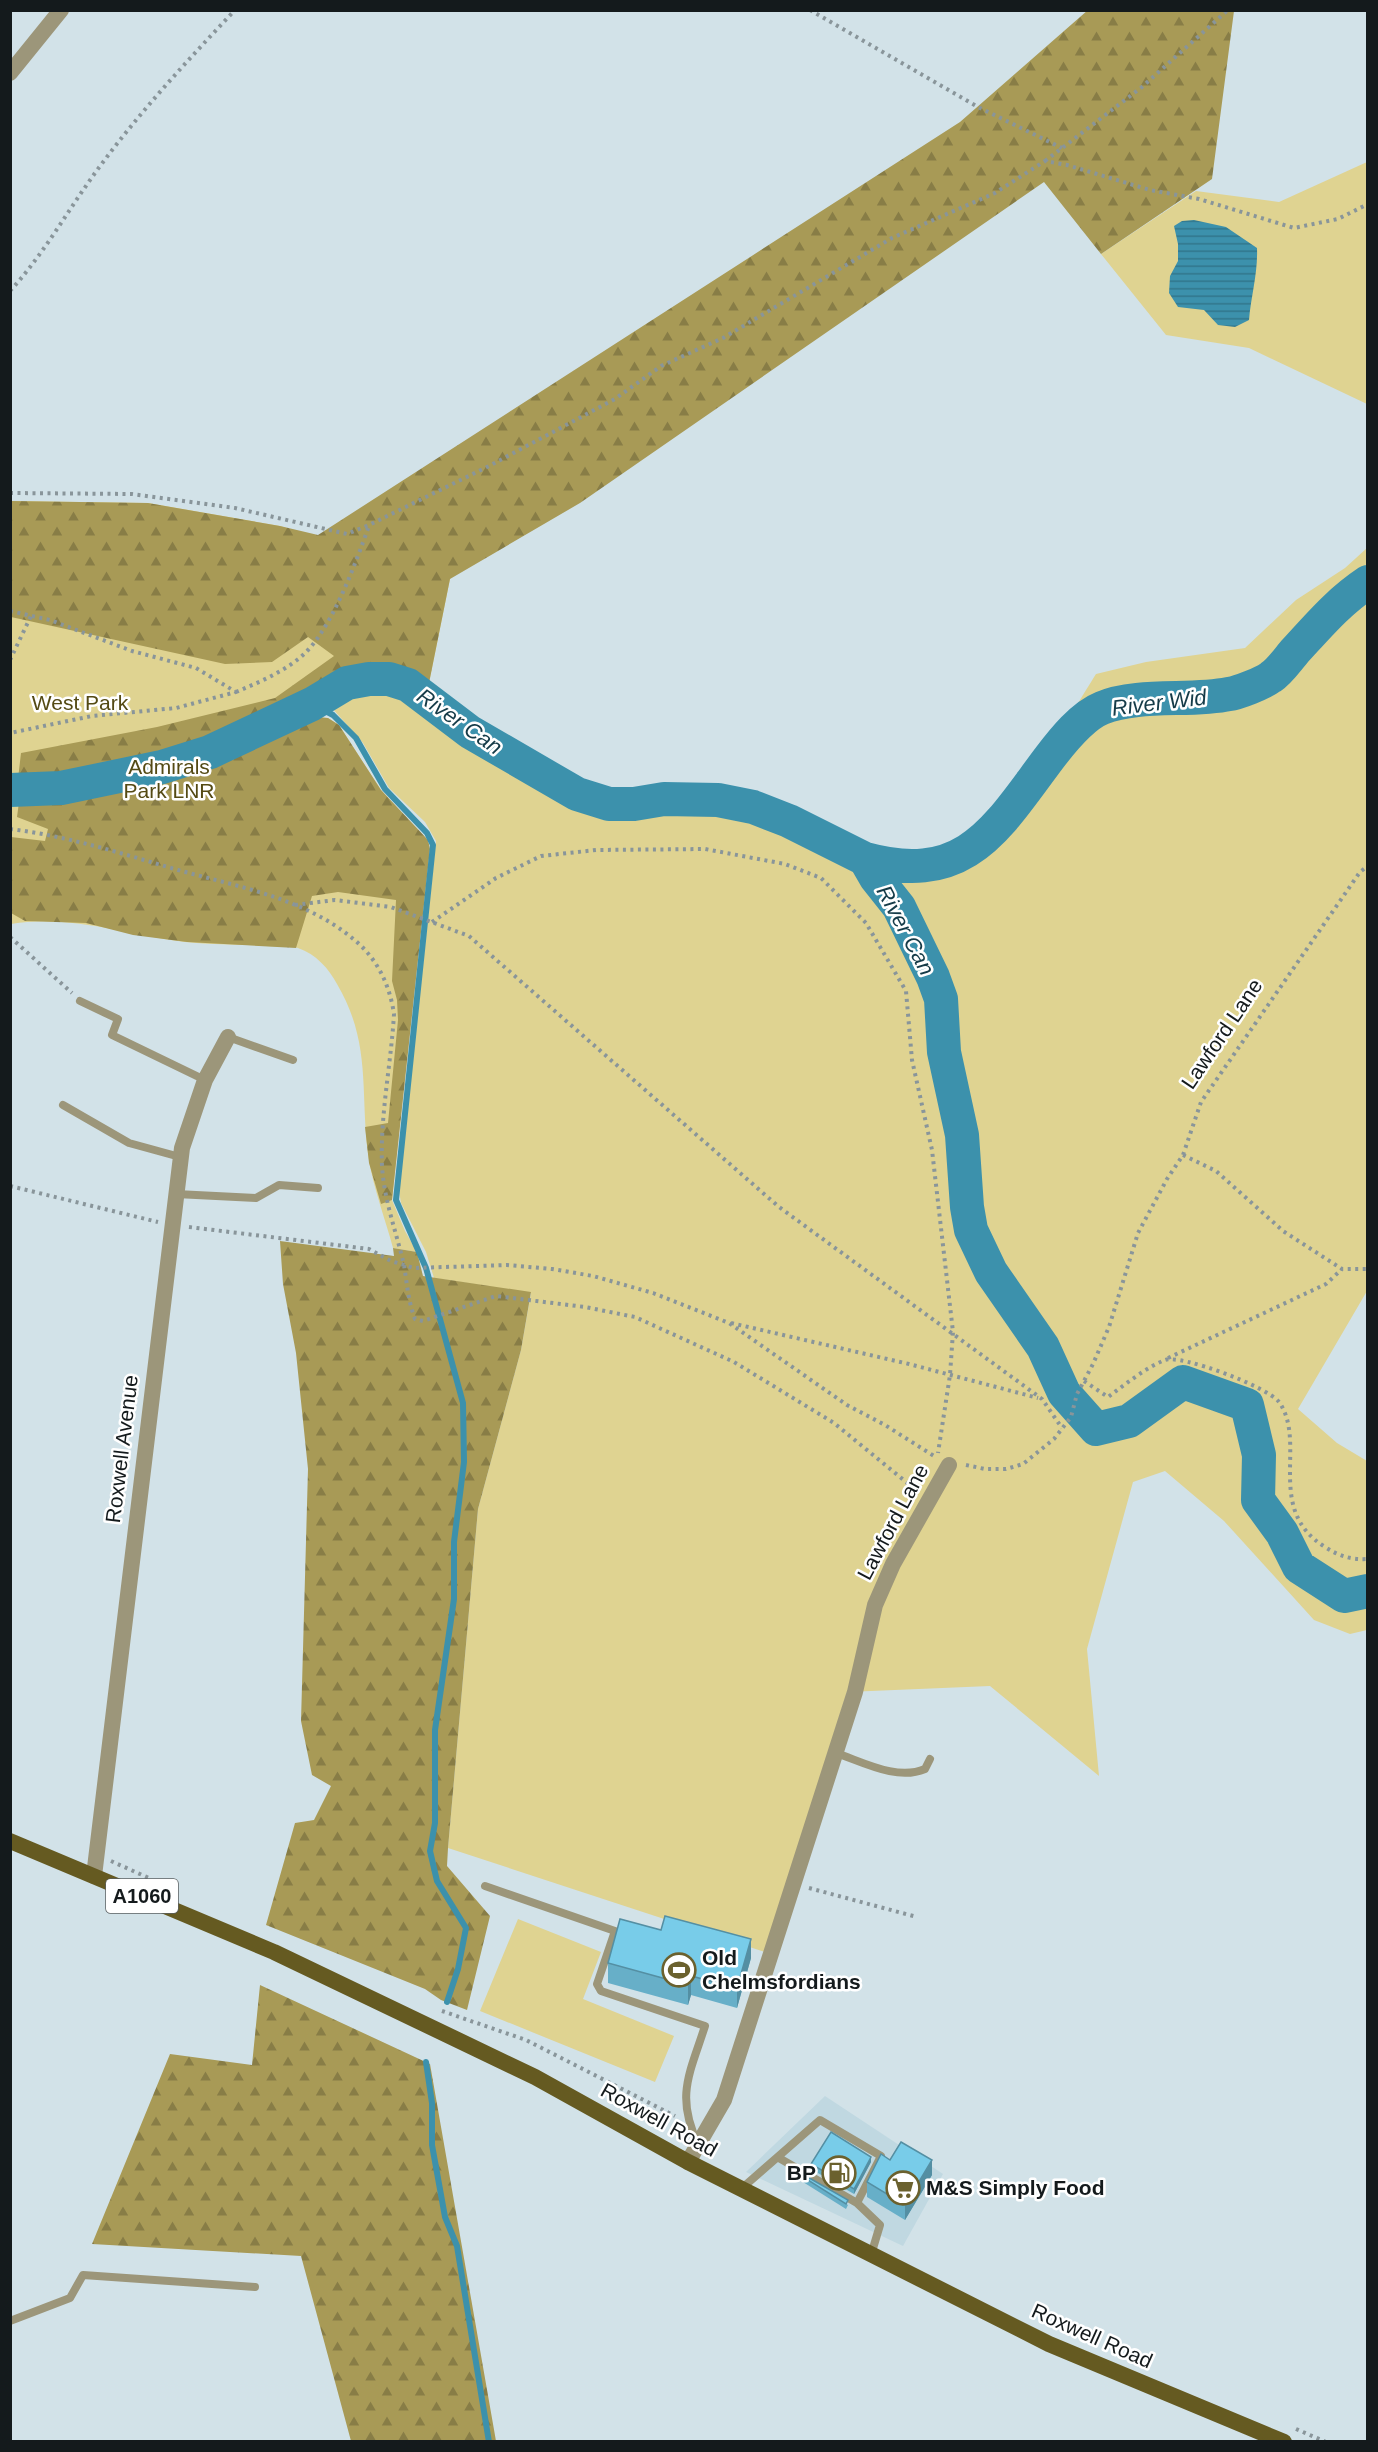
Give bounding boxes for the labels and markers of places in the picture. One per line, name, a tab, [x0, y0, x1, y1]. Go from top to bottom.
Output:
place label: Old Chelmsfordians	[702, 1946, 861, 1993]
sports icon: Old Chelmsfordians	[661, 1952, 697, 1988]
fuel station icon: BP	[821, 2155, 857, 2191]
place label: BP	[787, 2161, 816, 2184]
supermarket icon: M&S Simply Food	[885, 2170, 921, 2206]
place label: M&S Simply Food	[926, 2176, 1105, 2199]

